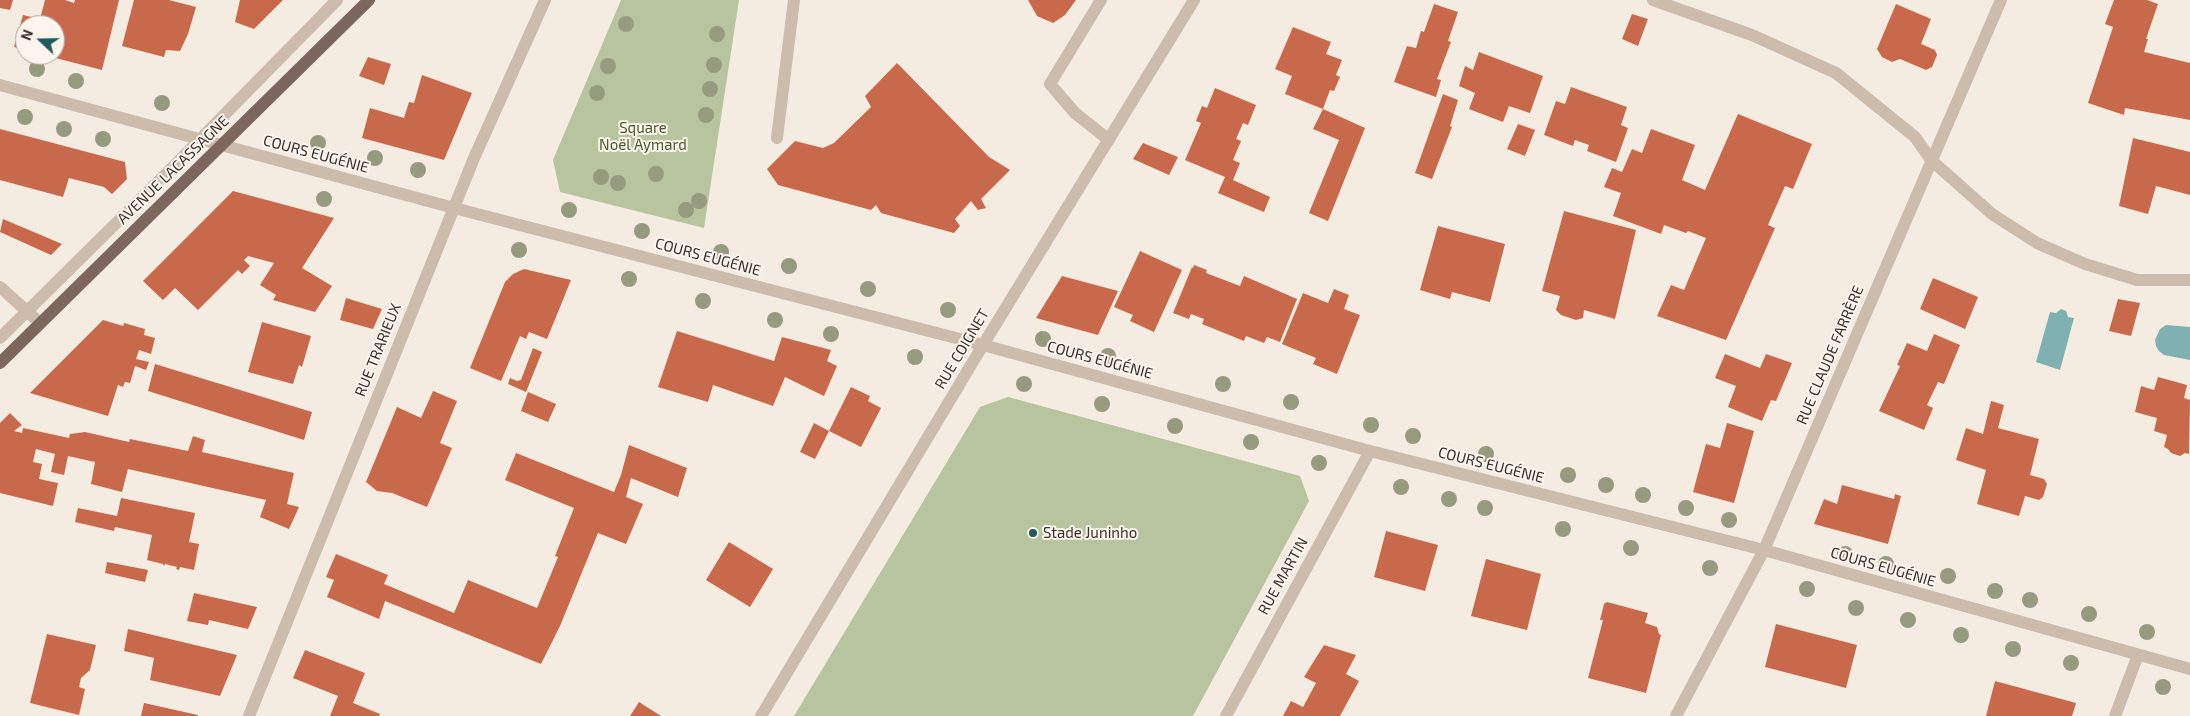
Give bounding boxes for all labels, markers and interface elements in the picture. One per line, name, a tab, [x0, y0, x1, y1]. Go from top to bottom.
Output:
north arrow	[15, 15, 65, 65]
text: N	[17, 27, 36, 43]
street label: AVENUE LACASSAGNE	[114, 112, 232, 228]
park label: Square Noël Aymard	[599, 119, 687, 154]
street label: COURS EUGÉNIE	[261, 131, 371, 177]
street label: COURS EUGÉNIE	[653, 234, 763, 280]
street label: RUE CLAUDE FARRÈRE	[1793, 283, 1867, 427]
street label: RUE TRARIEUX	[351, 301, 405, 399]
street label: RUE COIGNET	[931, 306, 993, 392]
street label: COURS EUGÉNIE	[1045, 337, 1155, 383]
street label: COURS EUGÉNIE	[1436, 443, 1546, 487]
place label: Stade Juninho	[1043, 524, 1137, 542]
marker: Stade Juninho	[1027, 527, 1039, 539]
street label: RUE MARTIN	[1254, 534, 1312, 618]
street label: COURS EUGÉNIE	[1828, 543, 1938, 591]

